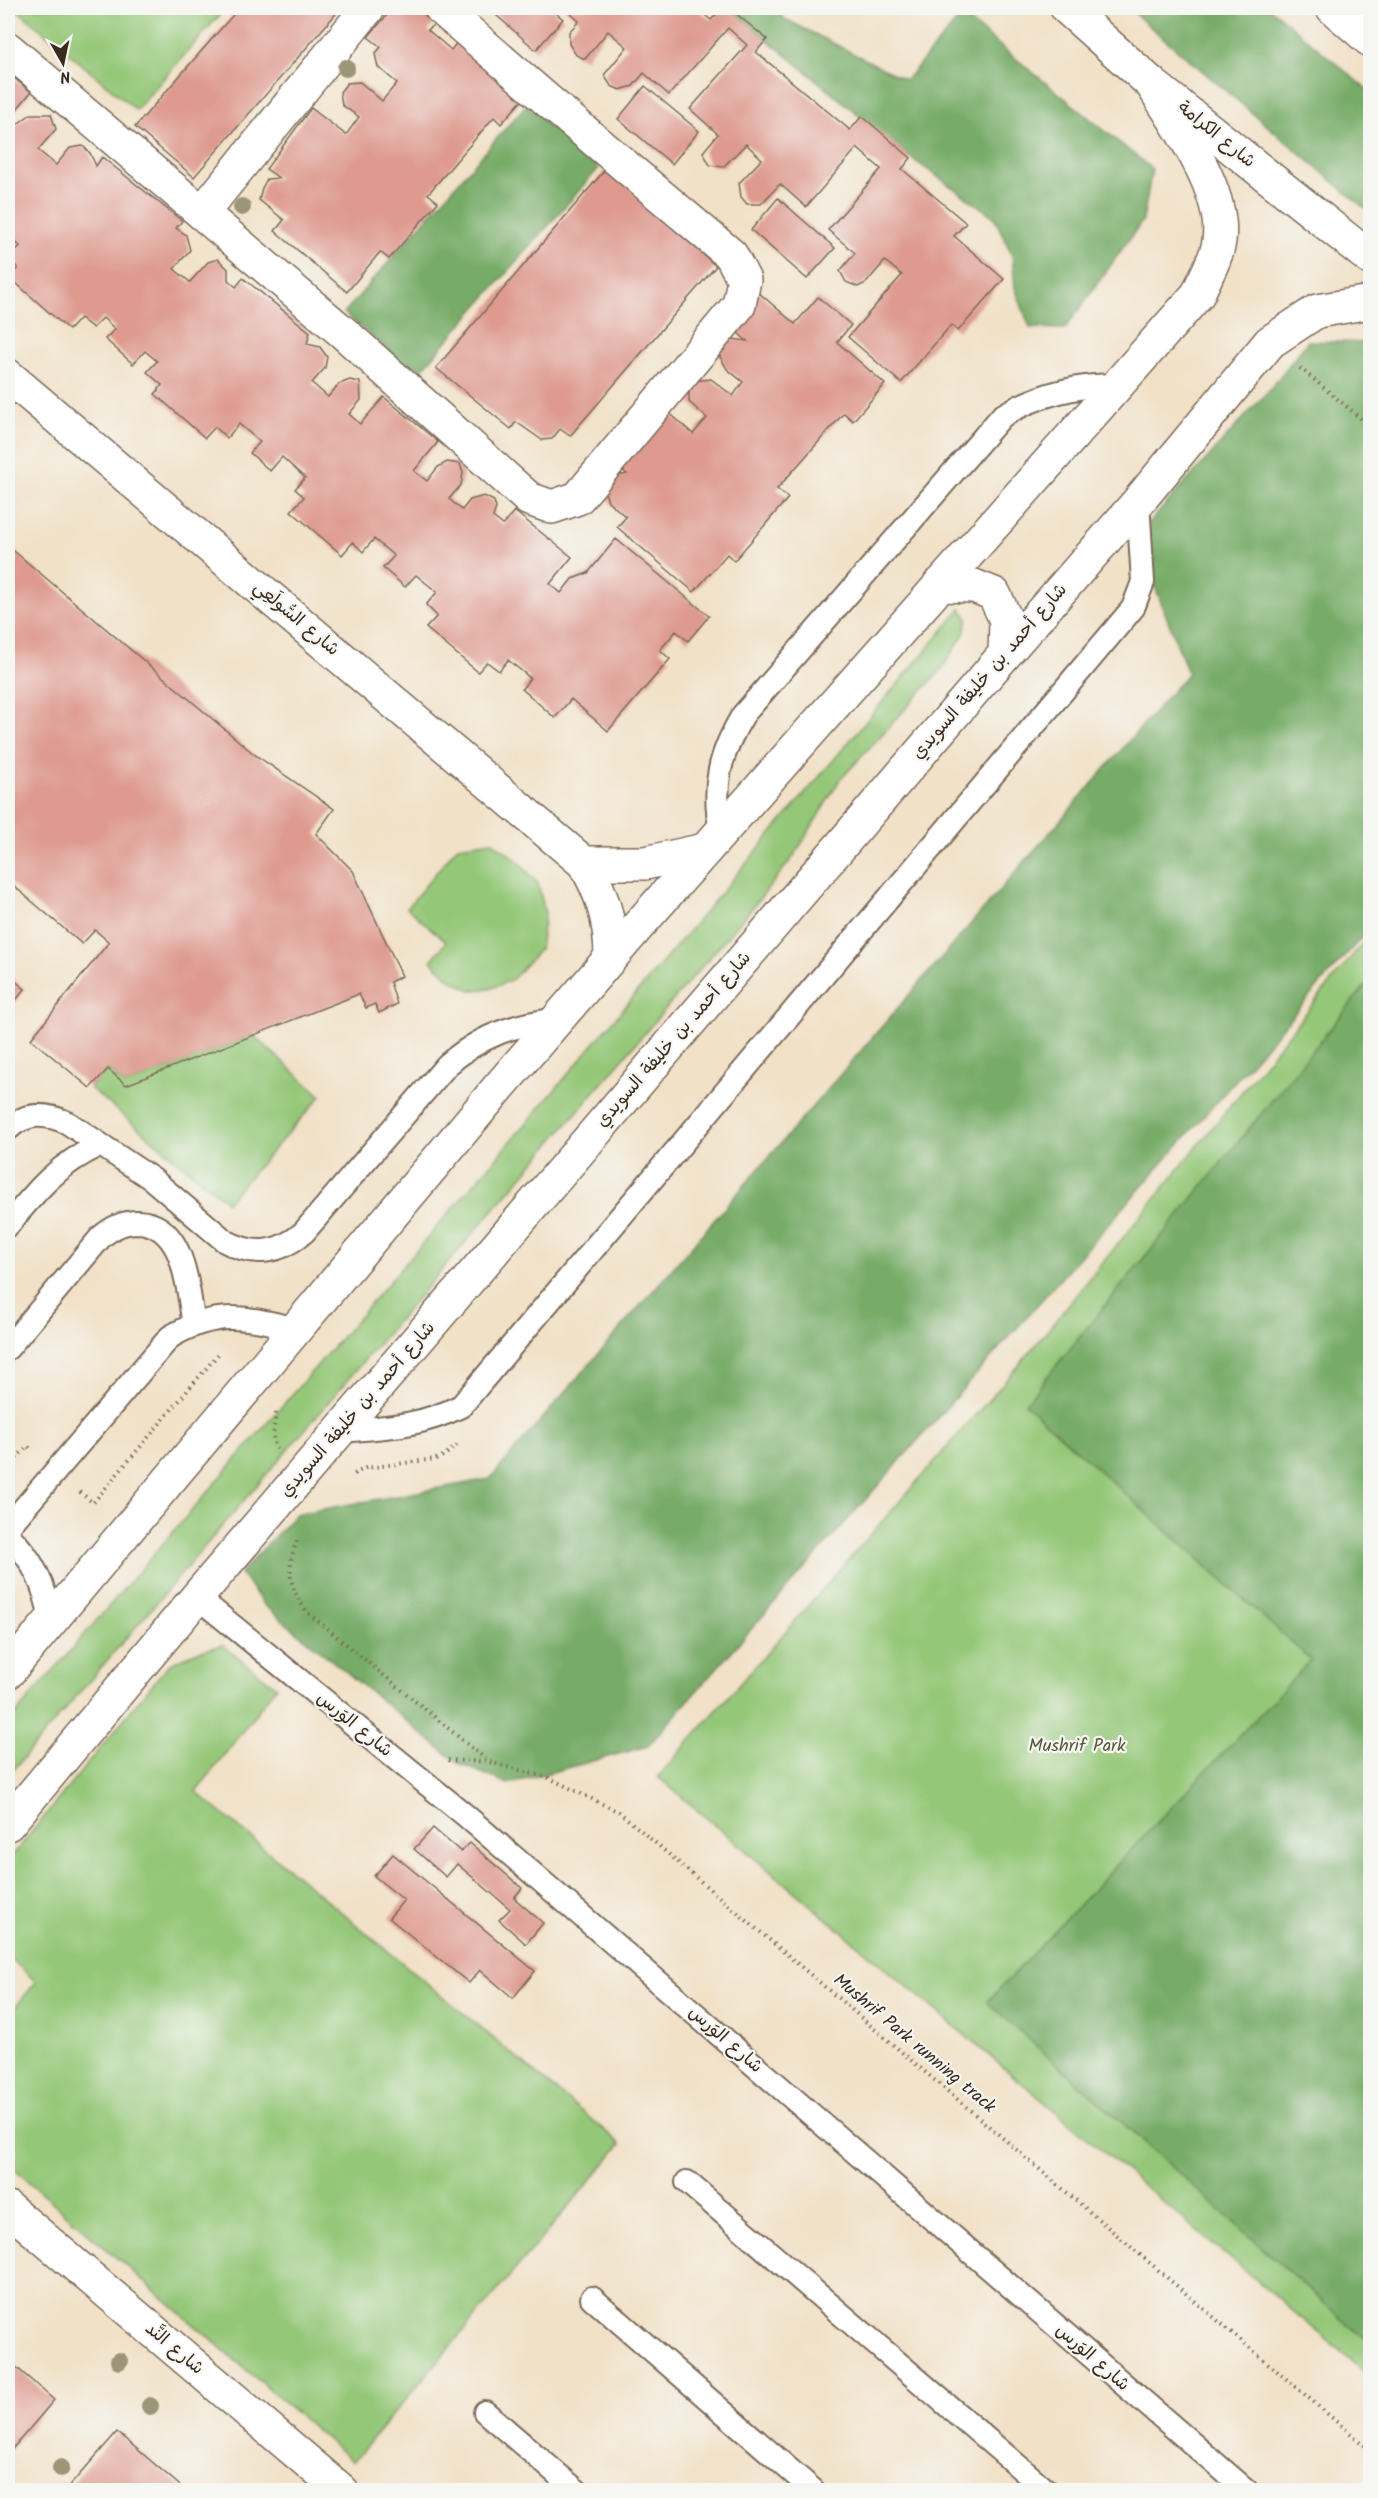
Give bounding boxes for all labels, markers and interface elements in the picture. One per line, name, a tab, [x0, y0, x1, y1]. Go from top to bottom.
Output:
north arrow	[33, 33, 93, 93]
text: N	[58, 63, 72, 89]
street label: شارع الكرامة	[1170, 94, 1262, 176]
street label: شارع السُّولَعِي	[246, 574, 346, 664]
street label: شارع أحمد بن خليفة السويدي	[905, 577, 1075, 767]
street label: شارع أحمد بن خليفة السويدي	[589, 945, 759, 1135]
street label: شارع أحمد بن خليفة السويدي	[273, 1315, 443, 1505]
street label: شارع الوَرس	[309, 1685, 399, 1765]
park label: Mushrif Park	[1028, 1732, 1126, 1761]
street label: Mushrif Park running track	[826, 1967, 1002, 2122]
street label: شارع الوَرس	[681, 1999, 769, 2081]
street label: شارع النَّد	[138, 2315, 210, 2383]
street label: شارع الوَرس	[1048, 2317, 1136, 2399]

